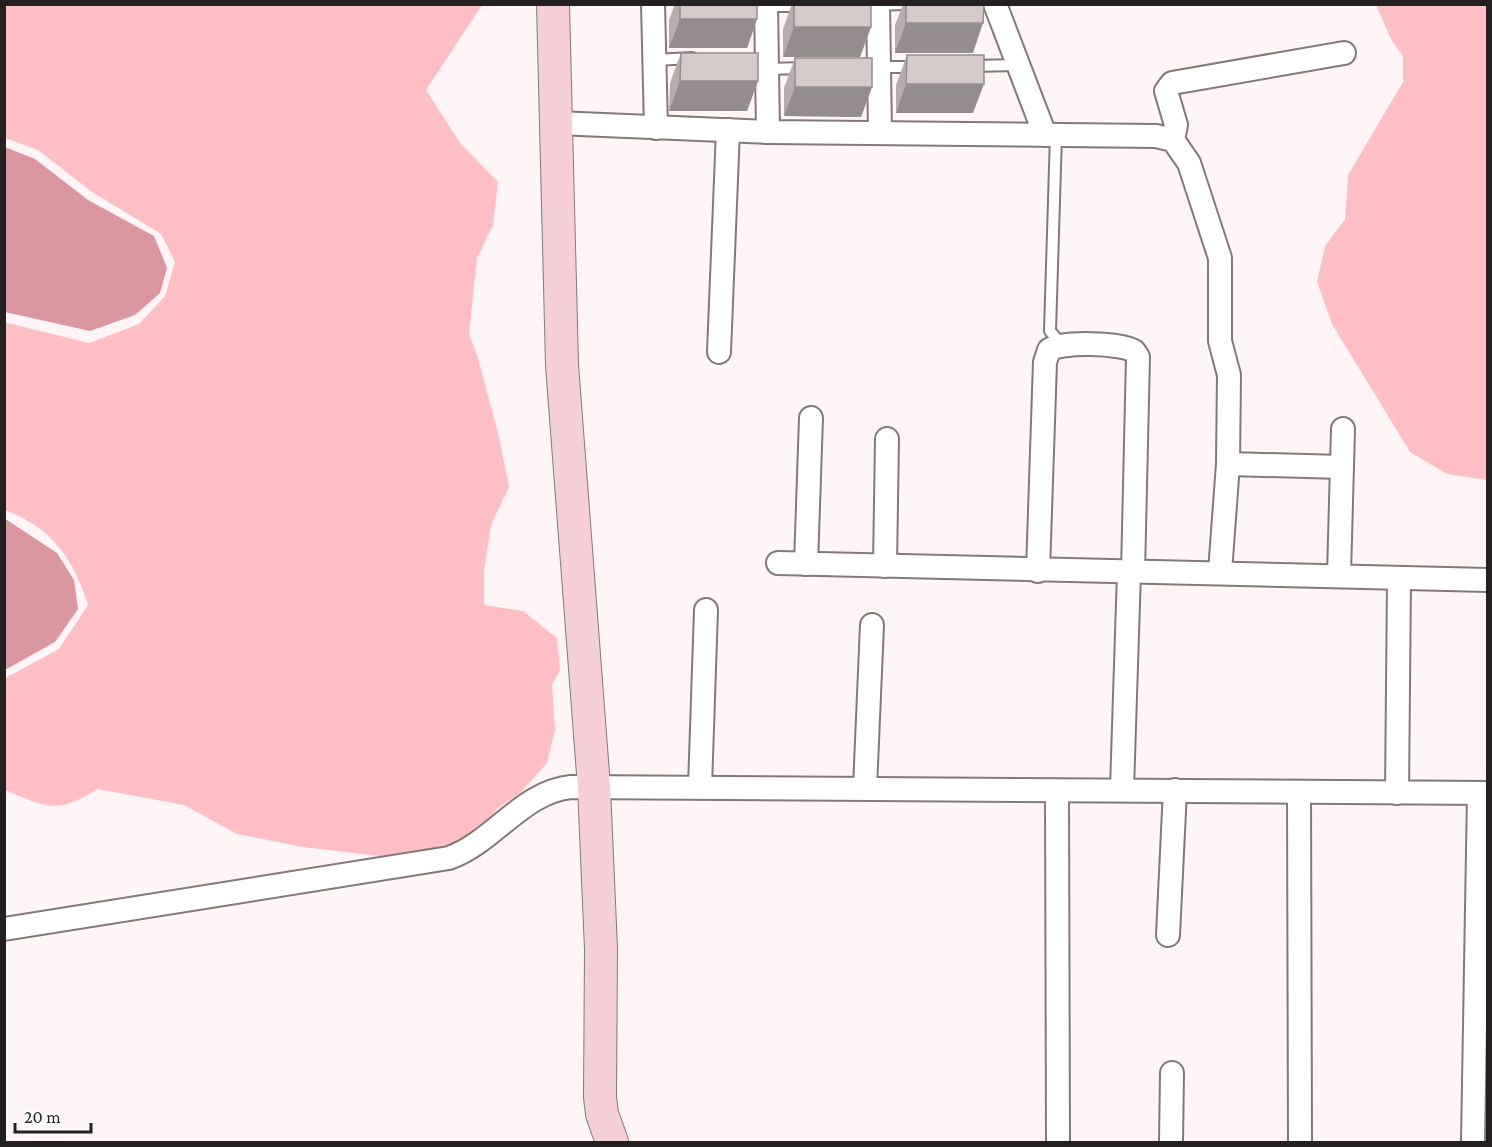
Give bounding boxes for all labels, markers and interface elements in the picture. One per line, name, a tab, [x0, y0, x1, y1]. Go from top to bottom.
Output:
scale bar	[15, 1096, 92, 1134]
text: 20 m	[24, 1107, 61, 1127]

